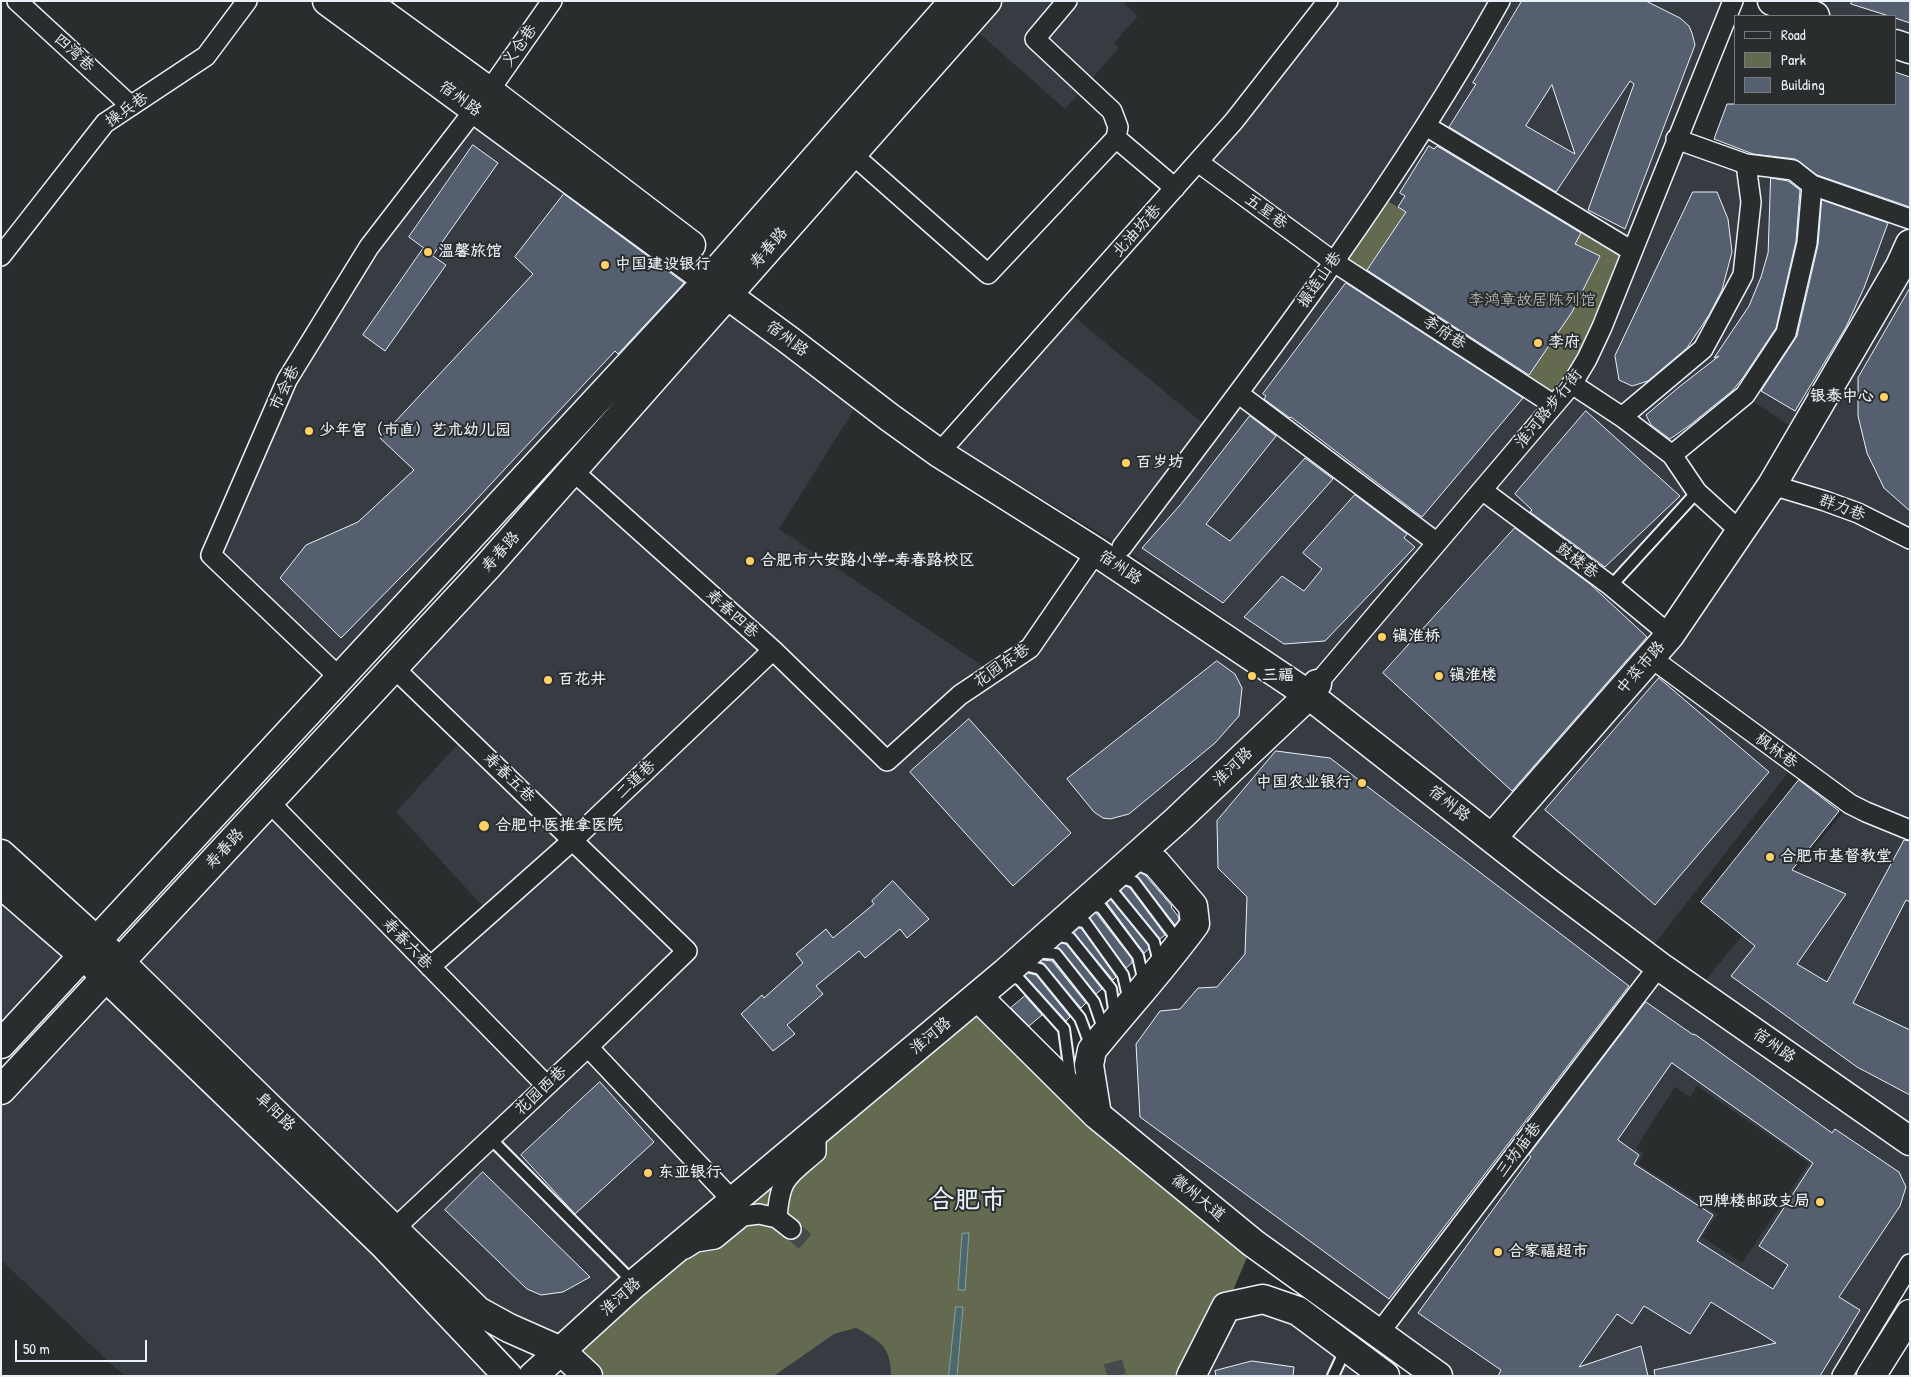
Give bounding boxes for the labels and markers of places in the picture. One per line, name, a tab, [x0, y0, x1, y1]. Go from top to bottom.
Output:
place label: 温馨旅馆	[438, 242, 502, 262]
marker: 温馨旅馆	[422, 246, 434, 258]
place label: 中国建设银行	[615, 255, 711, 275]
marker: 中国建设银行	[599, 259, 611, 271]
place label: 李府	[1548, 333, 1580, 353]
marker: 李府	[1532, 337, 1544, 349]
place label: 银泰中心	[1810, 387, 1874, 407]
marker: 银泰中心	[1878, 391, 1890, 403]
place label: 少年宫（市直）艺术幼儿园	[319, 421, 511, 441]
marker: 少年宫（市直）艺术幼儿园	[303, 425, 315, 437]
place label: 百岁坊	[1136, 453, 1184, 473]
marker: 百岁坊	[1120, 457, 1132, 469]
place label: 合肥市六安路小学-寿春路校区	[760, 551, 974, 571]
marker: 合肥市六安路小学-寿春路校区	[744, 555, 756, 567]
place label: 镇淮桥	[1392, 627, 1440, 647]
marker: 镇淮桥	[1376, 631, 1388, 643]
place label: 三福	[1262, 666, 1294, 686]
place label: 镇淮楼	[1449, 666, 1497, 686]
place label: 百花井	[558, 670, 606, 690]
marker: 三福	[1246, 670, 1258, 682]
marker: 镇淮楼	[1433, 670, 1445, 682]
marker: 百花井	[542, 674, 554, 686]
place label: 中国农业银行	[1256, 773, 1352, 793]
marker: 中国农业银行	[1356, 777, 1368, 789]
place label: 合肥中医推拿医院	[495, 816, 623, 836]
marker: 合肥中医推拿医院	[477, 819, 491, 833]
place label: 合肥市基督教堂	[1780, 847, 1892, 867]
marker: 合肥市基督教堂	[1764, 851, 1776, 863]
place label: 东亚银行	[658, 1163, 722, 1183]
marker: 东亚银行	[642, 1167, 654, 1179]
place label: 四牌楼邮政支局	[1698, 1192, 1810, 1212]
marker: 四牌楼邮政支局	[1814, 1196, 1826, 1208]
place label: 合家福超市	[1508, 1242, 1588, 1262]
marker: 合家福超市	[1492, 1246, 1504, 1258]

